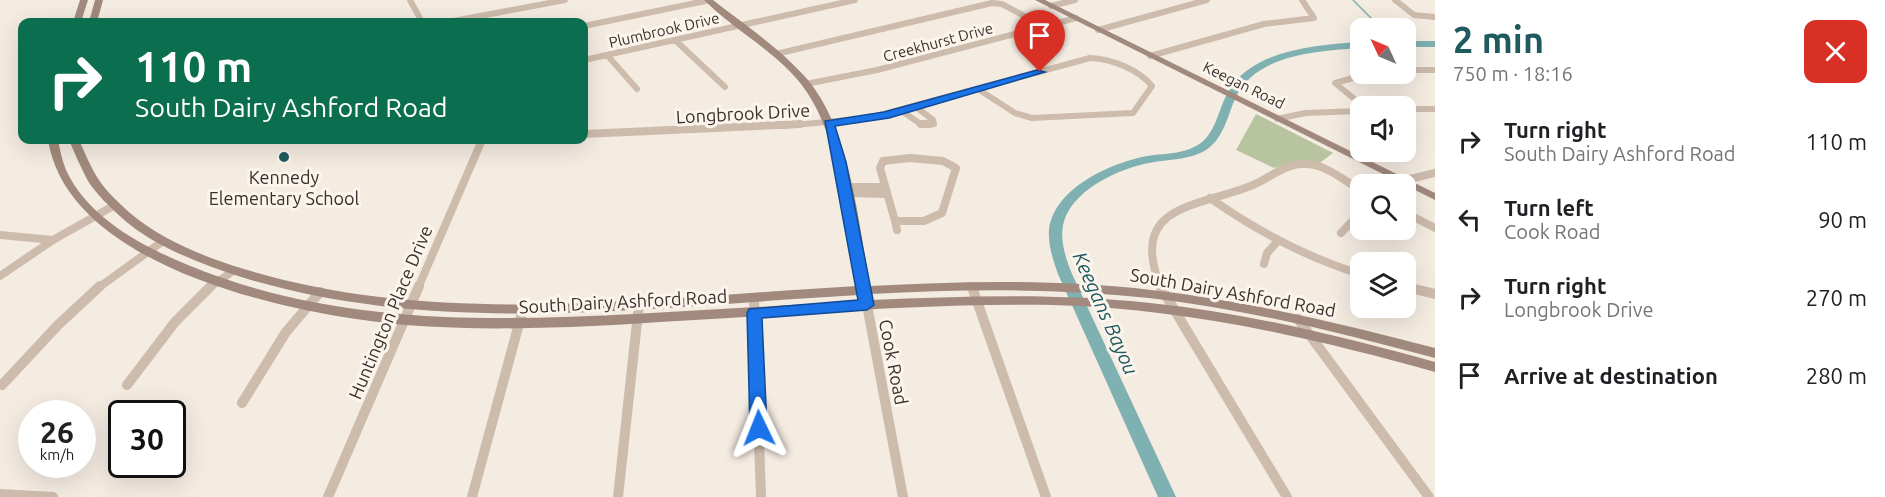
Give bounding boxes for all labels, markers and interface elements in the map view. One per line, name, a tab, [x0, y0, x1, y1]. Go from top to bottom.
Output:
street label: Plumbrook Drive	[607, 9, 721, 51]
pin	[1014, 10, 1065, 72]
north arrow	[1350, 18, 1416, 84]
map controls	[1350, 18, 1416, 318]
street label: Creekhurst Drive	[881, 19, 995, 65]
icon: arrive	[1023, 19, 1056, 52]
text: 2 min	[1453, 19, 1544, 60]
button: close	[1804, 20, 1867, 83]
icon: right	[36, 42, 114, 120]
text: 110 m	[135, 43, 252, 90]
street label: Keegan Road	[1201, 58, 1287, 112]
text: 750 m · 18:16	[1453, 62, 1573, 85]
text: South Dairy Ashford Road	[135, 92, 448, 122]
button: sound	[1350, 96, 1416, 162]
street label: Longbrook Drive	[675, 99, 811, 127]
text: Turn right	[1504, 117, 1606, 142]
icon: right	[1453, 125, 1486, 158]
text: 110 m	[1806, 129, 1867, 154]
text: South Dairy Ashford Road	[1504, 142, 1736, 165]
marker: Kennedy Elementary School	[277, 150, 291, 164]
place label: Kennedy Elementary School	[209, 167, 360, 208]
button: search	[1350, 174, 1416, 240]
text: Turn left	[1504, 195, 1594, 220]
icon: left	[1453, 203, 1486, 236]
text: 90 m	[1818, 207, 1867, 232]
text: Cook Road	[1504, 220, 1600, 243]
street label: Huntington Place Drive	[344, 222, 436, 402]
water label: Keegans Bayou	[1069, 248, 1143, 378]
button: layers	[1350, 252, 1416, 318]
street label: South Dairy Ashford Road	[1129, 264, 1337, 320]
text: Turn right	[1504, 273, 1606, 298]
icon: right	[1453, 281, 1486, 314]
text: 270 m	[1806, 285, 1867, 310]
street label: South Dairy Ashford Road	[518, 286, 728, 316]
text: Longbrook Drive	[1504, 298, 1653, 321]
street label: Cook Road	[876, 317, 912, 407]
icon: arrive	[1453, 359, 1486, 392]
text: Arrive at destination	[1504, 363, 1718, 388]
text: 280 m	[1806, 363, 1867, 388]
position arrow	[727, 396, 791, 460]
speed limit sign: 30	[108, 400, 186, 478]
text: 26	[40, 415, 74, 449]
text: km/h	[40, 446, 74, 463]

